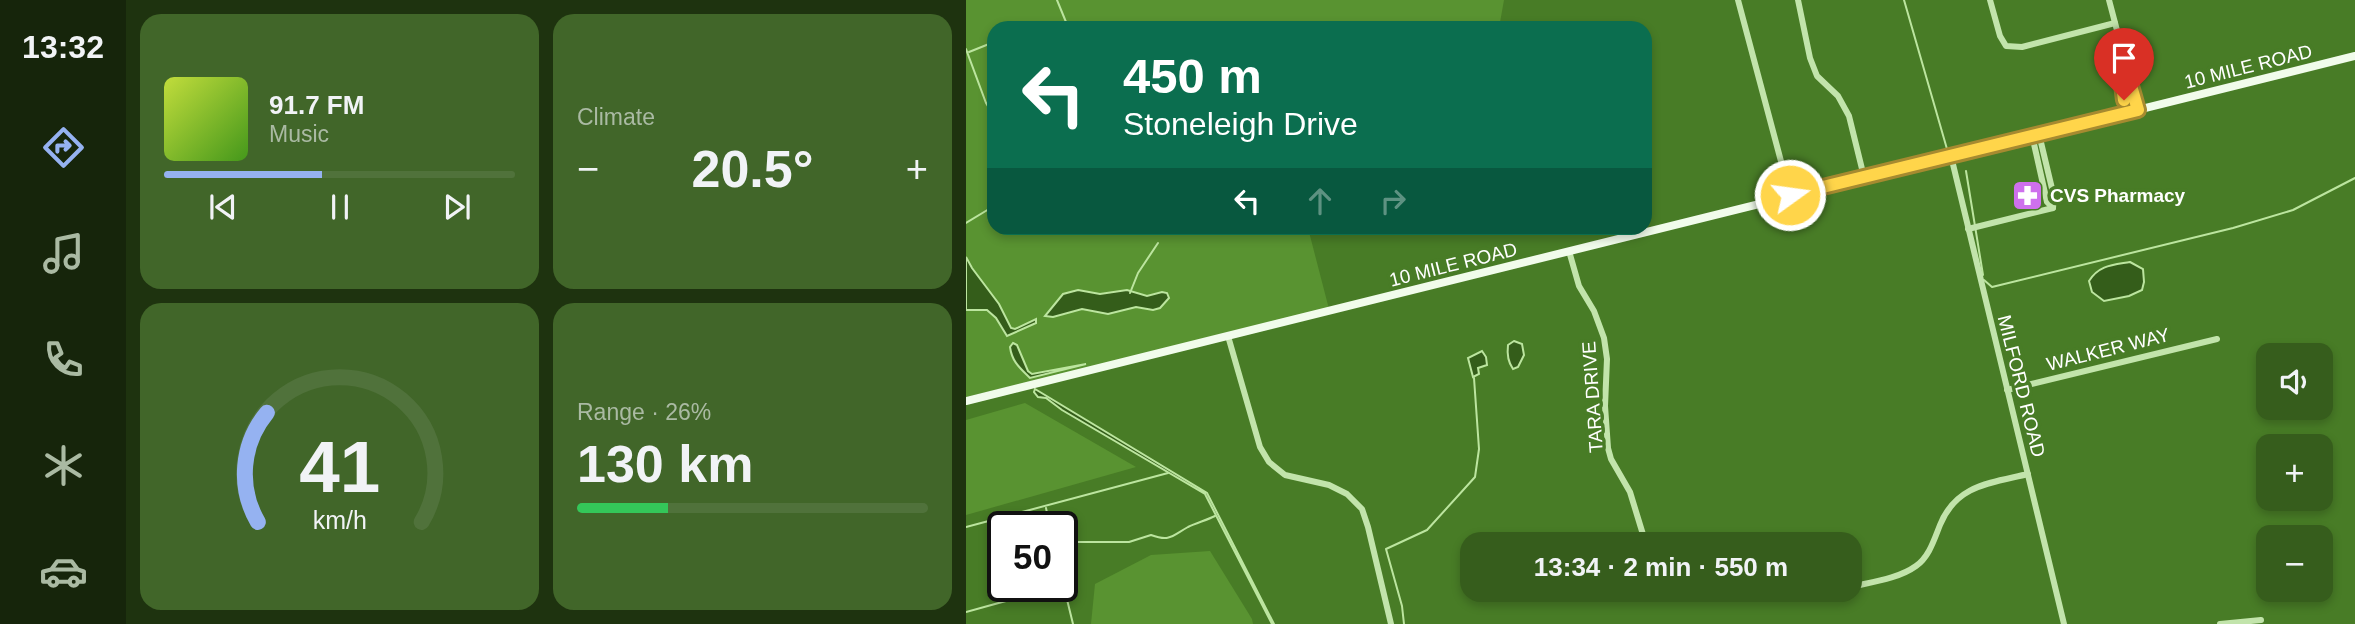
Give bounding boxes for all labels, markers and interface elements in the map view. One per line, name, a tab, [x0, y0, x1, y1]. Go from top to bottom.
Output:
pin	[2094, 28, 2154, 100]
text: 13:32	[22, 29, 104, 65]
icon: arrive	[2105, 39, 2143, 77]
street label: 10 MILE ROAD	[2182, 40, 2314, 93]
icon: left	[1008, 49, 1099, 140]
text: 450 m	[1123, 49, 1262, 103]
text: 91.7 FM	[269, 90, 364, 120]
text: Climate	[577, 104, 655, 130]
text: Stoneleigh Drive	[1123, 106, 1358, 142]
text: Music	[269, 121, 329, 147]
icon: directions	[39, 123, 88, 172]
text: 20.5°	[691, 140, 814, 198]
text: −	[577, 148, 599, 190]
text: +	[906, 148, 928, 190]
position arrow	[1753, 158, 1827, 232]
pharmacy icon: CVS Pharmacy	[2010, 178, 2044, 212]
icon: left	[1228, 182, 1266, 220]
icon: ahead	[1301, 182, 1339, 220]
icon: right	[1374, 182, 1412, 220]
place label: CVS Pharmacy	[2050, 185, 2186, 206]
icon: previous	[204, 188, 242, 226]
icon: pause	[321, 188, 359, 226]
icon: next	[438, 188, 476, 226]
icon: music	[39, 229, 88, 278]
street label: 10 MILE ROAD	[1387, 238, 1519, 291]
street label: MILFORD ROAD	[1994, 313, 2049, 459]
street label: WALKER WAY	[2044, 324, 2172, 375]
icon: phone	[39, 335, 88, 384]
street label: TARA DRIVE	[1578, 341, 1607, 453]
map controls	[2256, 343, 2333, 602]
button: sound	[2256, 343, 2333, 420]
text: Range · 26%	[577, 399, 711, 425]
text: 41	[299, 427, 380, 508]
button: +	[2256, 434, 2333, 511]
text: 130 km	[577, 435, 753, 493]
icon: climate	[39, 441, 88, 490]
text: km/h	[312, 506, 367, 534]
speed limit sign: 50	[987, 511, 1078, 602]
button: −	[2256, 525, 2333, 602]
icon: car	[39, 547, 88, 596]
text: 13:34 · 2 min · 550 m	[1534, 552, 1788, 582]

